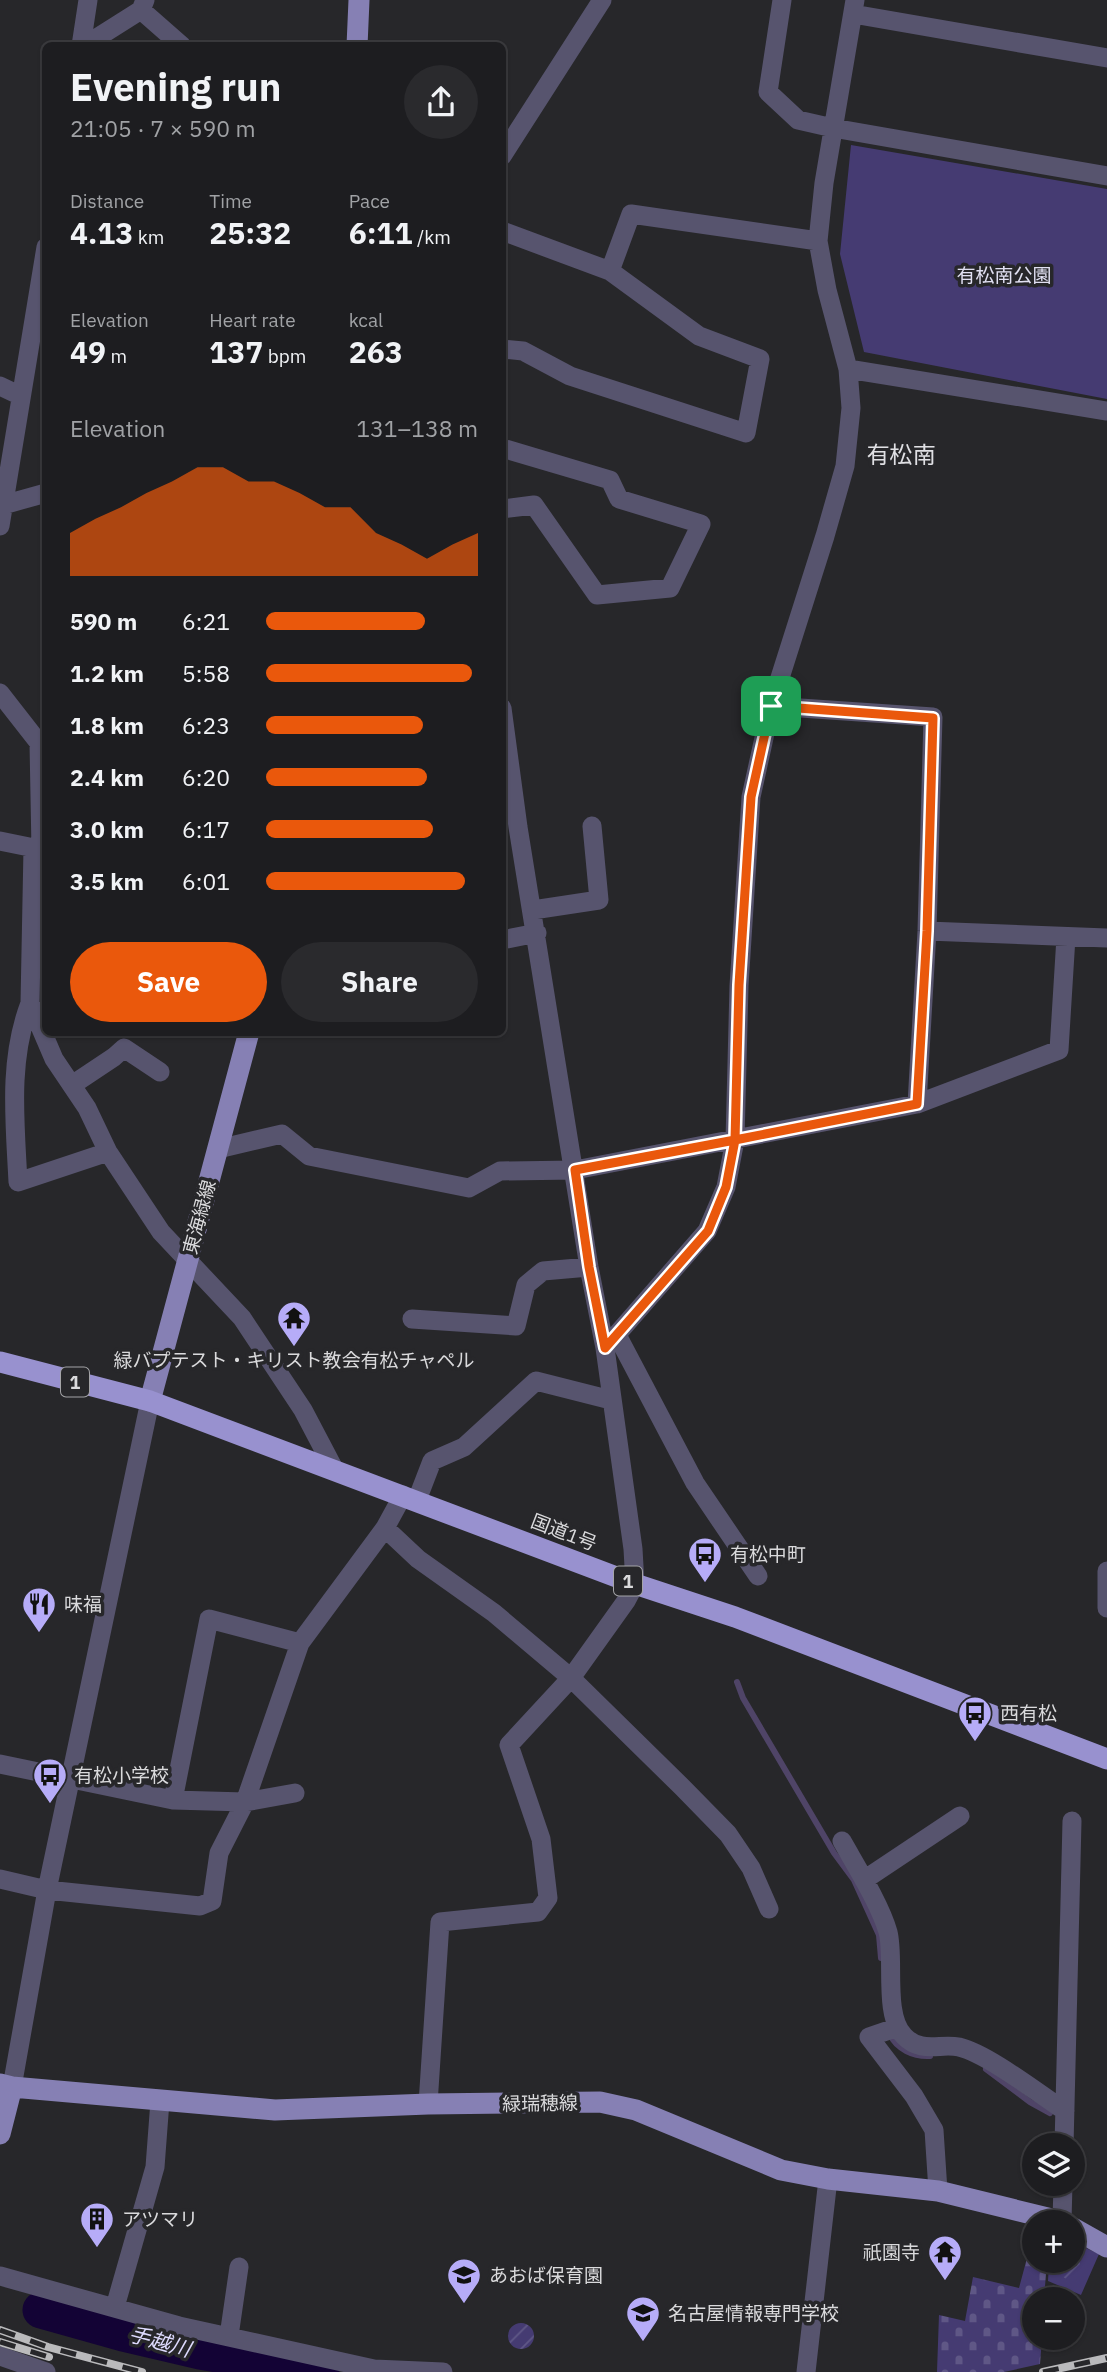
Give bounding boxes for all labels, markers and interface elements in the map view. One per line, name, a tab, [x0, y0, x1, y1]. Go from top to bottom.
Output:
text: Evening run	[70, 62, 281, 111]
button: share	[404, 65, 478, 139]
text: 21:05 · 7 × 590 m	[70, 113, 256, 143]
text: Distance	[70, 189, 144, 213]
text: Time	[209, 189, 252, 213]
text: Pace	[349, 189, 390, 213]
text: 4.13	[70, 213, 133, 252]
text: 25:32	[209, 213, 291, 252]
text: 6:11	[349, 213, 413, 252]
text: km	[133, 225, 164, 249]
text: /km	[413, 225, 451, 249]
park label: 有松南公園	[956, 263, 1052, 287]
text: Elevation	[70, 308, 149, 332]
text: Heart rate	[209, 308, 296, 332]
text: kcal	[349, 308, 383, 332]
text: 49	[70, 332, 106, 371]
text: 137	[209, 332, 263, 371]
text: 263	[349, 332, 403, 371]
text: m	[106, 344, 127, 368]
text: bpm	[263, 344, 306, 368]
text: Elevation	[70, 413, 165, 443]
text: 131–138 m	[356, 413, 478, 443]
district label: 有松南	[867, 439, 936, 469]
text: 590 m	[70, 606, 137, 636]
text: 6:21	[182, 606, 230, 636]
text: 1.2 km	[70, 658, 144, 688]
text: 5:58	[182, 658, 230, 688]
pin	[741, 676, 801, 736]
icon: arrive	[752, 687, 790, 725]
text: 1.8 km	[70, 710, 144, 740]
text: 6:23	[182, 710, 230, 740]
text: 2.4 km	[70, 762, 144, 792]
text: 6:20	[182, 762, 230, 792]
text: 3.0 km	[70, 814, 144, 844]
text: 6:17	[182, 814, 230, 844]
text: 3.5 km	[70, 866, 144, 896]
text: 6:01	[182, 866, 230, 896]
button: Save	[70, 942, 267, 1022]
button: Share	[281, 942, 478, 1022]
street label: 東海緑線	[178, 1177, 220, 1257]
temple icon: 緑バプテスト・キリスト教会有松チャペル	[275, 1299, 313, 1348]
place label: 緑バプテスト・キリスト教会有松チャペル	[114, 1348, 474, 1372]
road number: 1	[61, 1367, 89, 1396]
street label: 国道1号	[528, 1509, 600, 1555]
bus stop icon: 有松中町	[686, 1535, 724, 1584]
place label: 有松中町	[730, 1542, 806, 1566]
road number: 1	[614, 1566, 642, 1596]
restaurant icon: 味福	[20, 1585, 58, 1634]
place label: 味福	[64, 1592, 102, 1616]
bus stop icon: 西有松	[956, 1694, 994, 1743]
place label: 西有松	[1000, 1701, 1057, 1725]
bus stop icon: 有松小学校	[31, 1756, 69, 1805]
place label: 有松小学校	[74, 1763, 169, 1787]
street label: 緑瑞穂線	[502, 2090, 578, 2116]
map controls	[1022, 2133, 1085, 2350]
button: layers	[1022, 2133, 1085, 2196]
building icon: アツマリ	[78, 2200, 116, 2249]
place label: アツマリ	[122, 2207, 198, 2231]
button: +	[1022, 2210, 1085, 2273]
temple icon: 祇園寺	[926, 2233, 964, 2282]
place label: 祇園寺	[863, 2240, 920, 2264]
school or university icon: あおば保育園	[445, 2256, 483, 2305]
place label: あおば保育園	[489, 2263, 603, 2287]
button: −	[1022, 2287, 1085, 2350]
school or university icon: 名古屋情報専門学校	[624, 2294, 662, 2343]
place label: 名古屋情報専門学校	[668, 2301, 839, 2325]
water label: 手越川	[126, 2319, 196, 2363]

